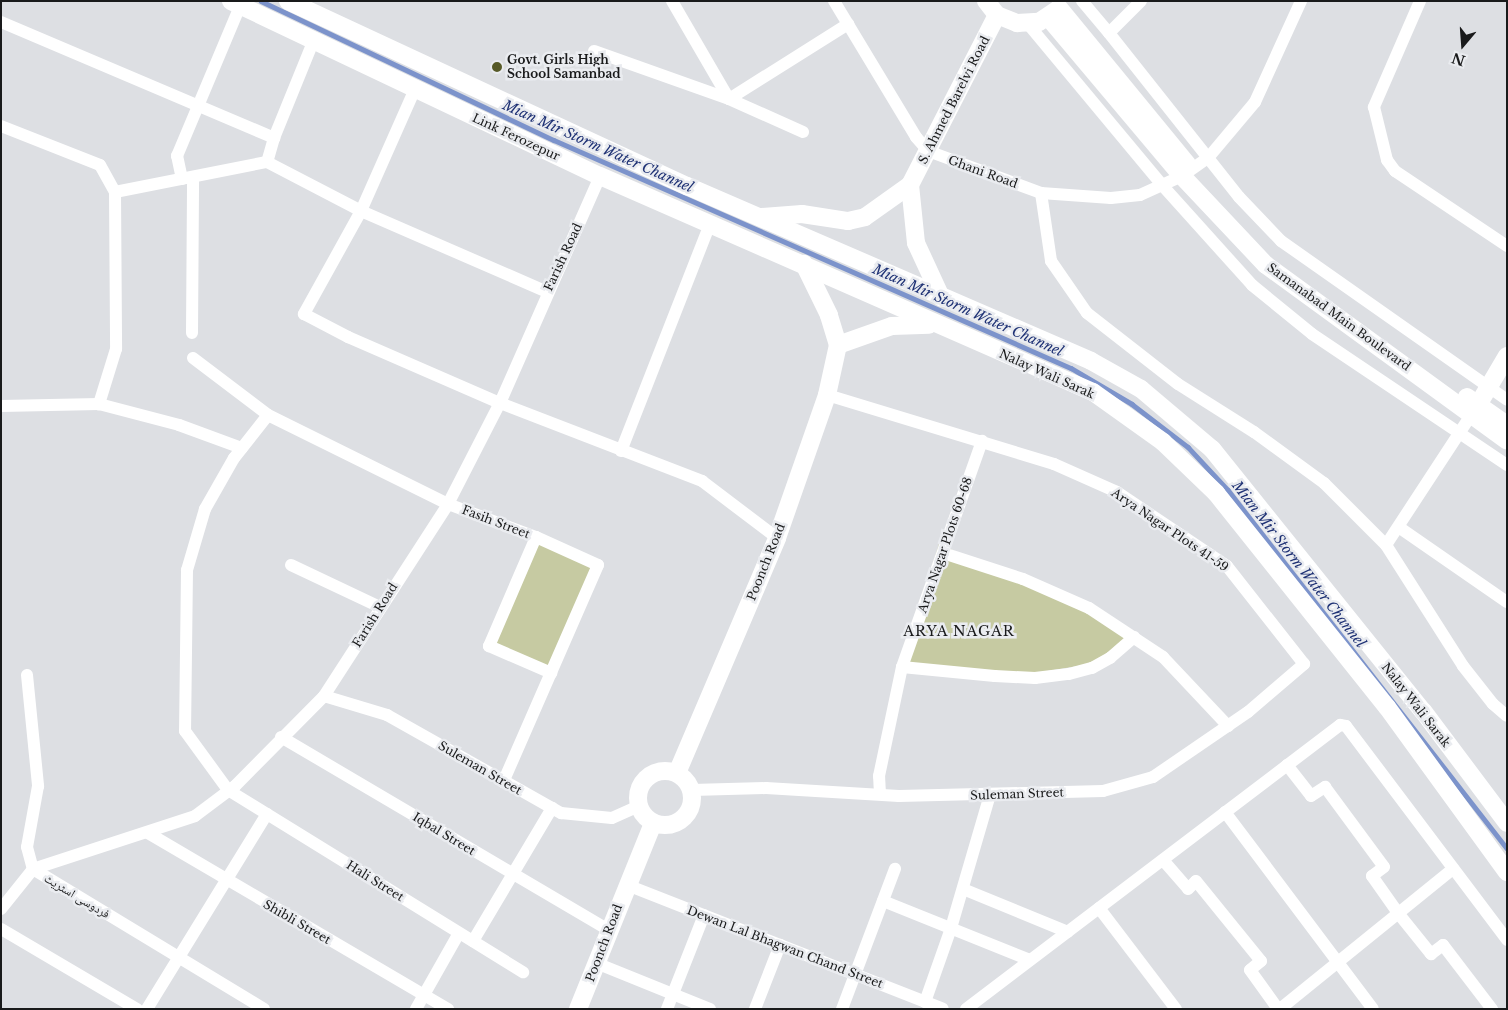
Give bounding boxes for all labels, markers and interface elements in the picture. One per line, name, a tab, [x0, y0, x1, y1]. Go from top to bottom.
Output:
north arrow	[1438, 20, 1488, 70]
street label: S. Ahmed Barelvi Road	[915, 33, 993, 167]
text: N	[1449, 49, 1467, 70]
place label: Govt. Girls High School Samanbad	[507, 53, 621, 81]
marker: Govt. Girls High School Samanbad	[491, 61, 503, 73]
water label: Mian Mir Storm Water Channel	[499, 96, 697, 196]
street label: Link Ferozepur	[470, 110, 562, 164]
street label: Ghani Road	[946, 153, 1020, 191]
street label: Farish Road	[541, 221, 585, 293]
water label: Mian Mir Storm Water Channel	[869, 260, 1067, 360]
street label: Samanabad Main Boulevard	[1265, 260, 1413, 374]
street label: Nalay Wali Sarak	[997, 346, 1097, 402]
street label: Arya Nagar Plots 60-68	[915, 475, 975, 615]
water label: Mian Mir Storm Water Channel	[1228, 477, 1370, 651]
street label: Arya Nagar Plots 41-59	[1109, 485, 1231, 575]
street label: Fasih Street	[460, 502, 532, 542]
street label: Poonch Road	[744, 521, 788, 603]
street label: Farish Road	[350, 580, 400, 650]
district label: ARYA NAGAR	[902, 623, 1016, 639]
street label: Nalay Wali Sarak	[1378, 660, 1454, 750]
street label: Suleman Street	[436, 738, 524, 798]
street label: Suleman Street	[970, 785, 1064, 803]
street label: Iqbal Street	[410, 810, 478, 858]
street label: Hali Street	[344, 858, 406, 904]
street label: فردوسی اسٹریٹ	[42, 871, 112, 921]
street label: Shibli Street	[261, 897, 333, 947]
street label: Poonch Road	[583, 902, 625, 984]
street label: Dewan Lal Bhagwan Chand Street	[685, 903, 885, 991]

